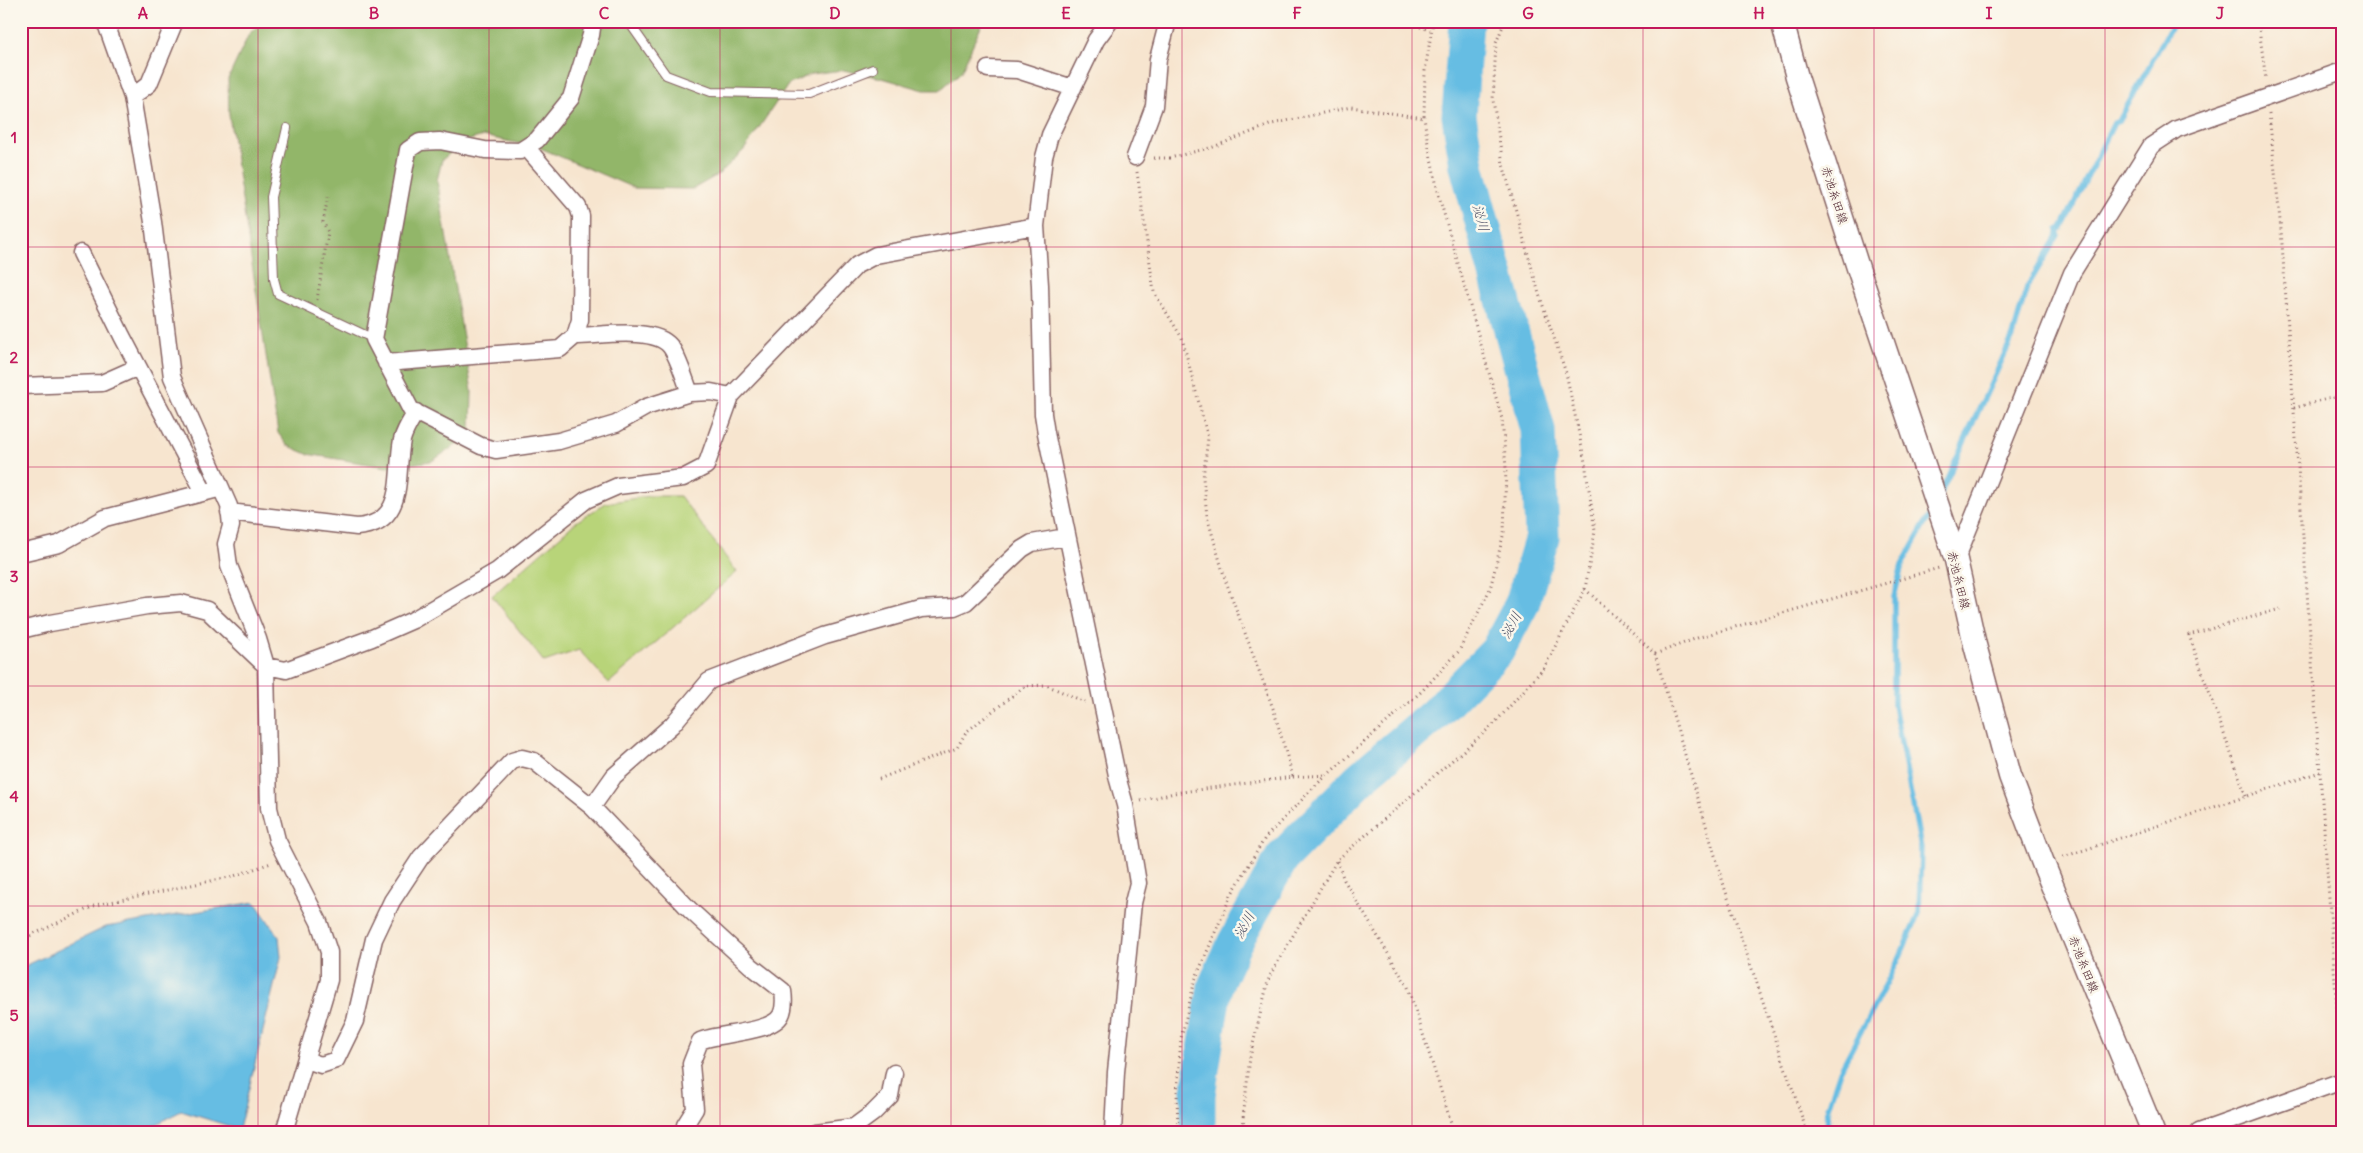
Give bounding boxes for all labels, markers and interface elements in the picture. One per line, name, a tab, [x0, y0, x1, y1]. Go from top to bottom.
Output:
text: A	[138, 3, 148, 23]
text: B	[369, 3, 380, 23]
text: C	[599, 3, 610, 23]
text: D	[829, 3, 841, 23]
text: E	[1061, 3, 1071, 23]
text: F	[1292, 3, 1302, 23]
text: G	[1522, 3, 1534, 23]
text: H	[1753, 3, 1765, 23]
text: I	[1986, 3, 1993, 23]
text: J	[2216, 3, 2225, 23]
text: 1	[11, 127, 17, 147]
street label: 赤池糸田線	[1819, 164, 1851, 226]
water label: 泌川	[1469, 202, 1493, 234]
text: 2	[10, 347, 19, 367]
street label: 赤池糸田線	[1944, 549, 1974, 611]
text: 3	[9, 566, 19, 586]
water label: 泌川	[1496, 608, 1526, 642]
text: 4	[9, 786, 19, 806]
water label: 泌川	[1229, 908, 1259, 942]
street label: 赤池糸田線	[2066, 933, 2102, 995]
text: 5	[9, 1005, 19, 1025]

